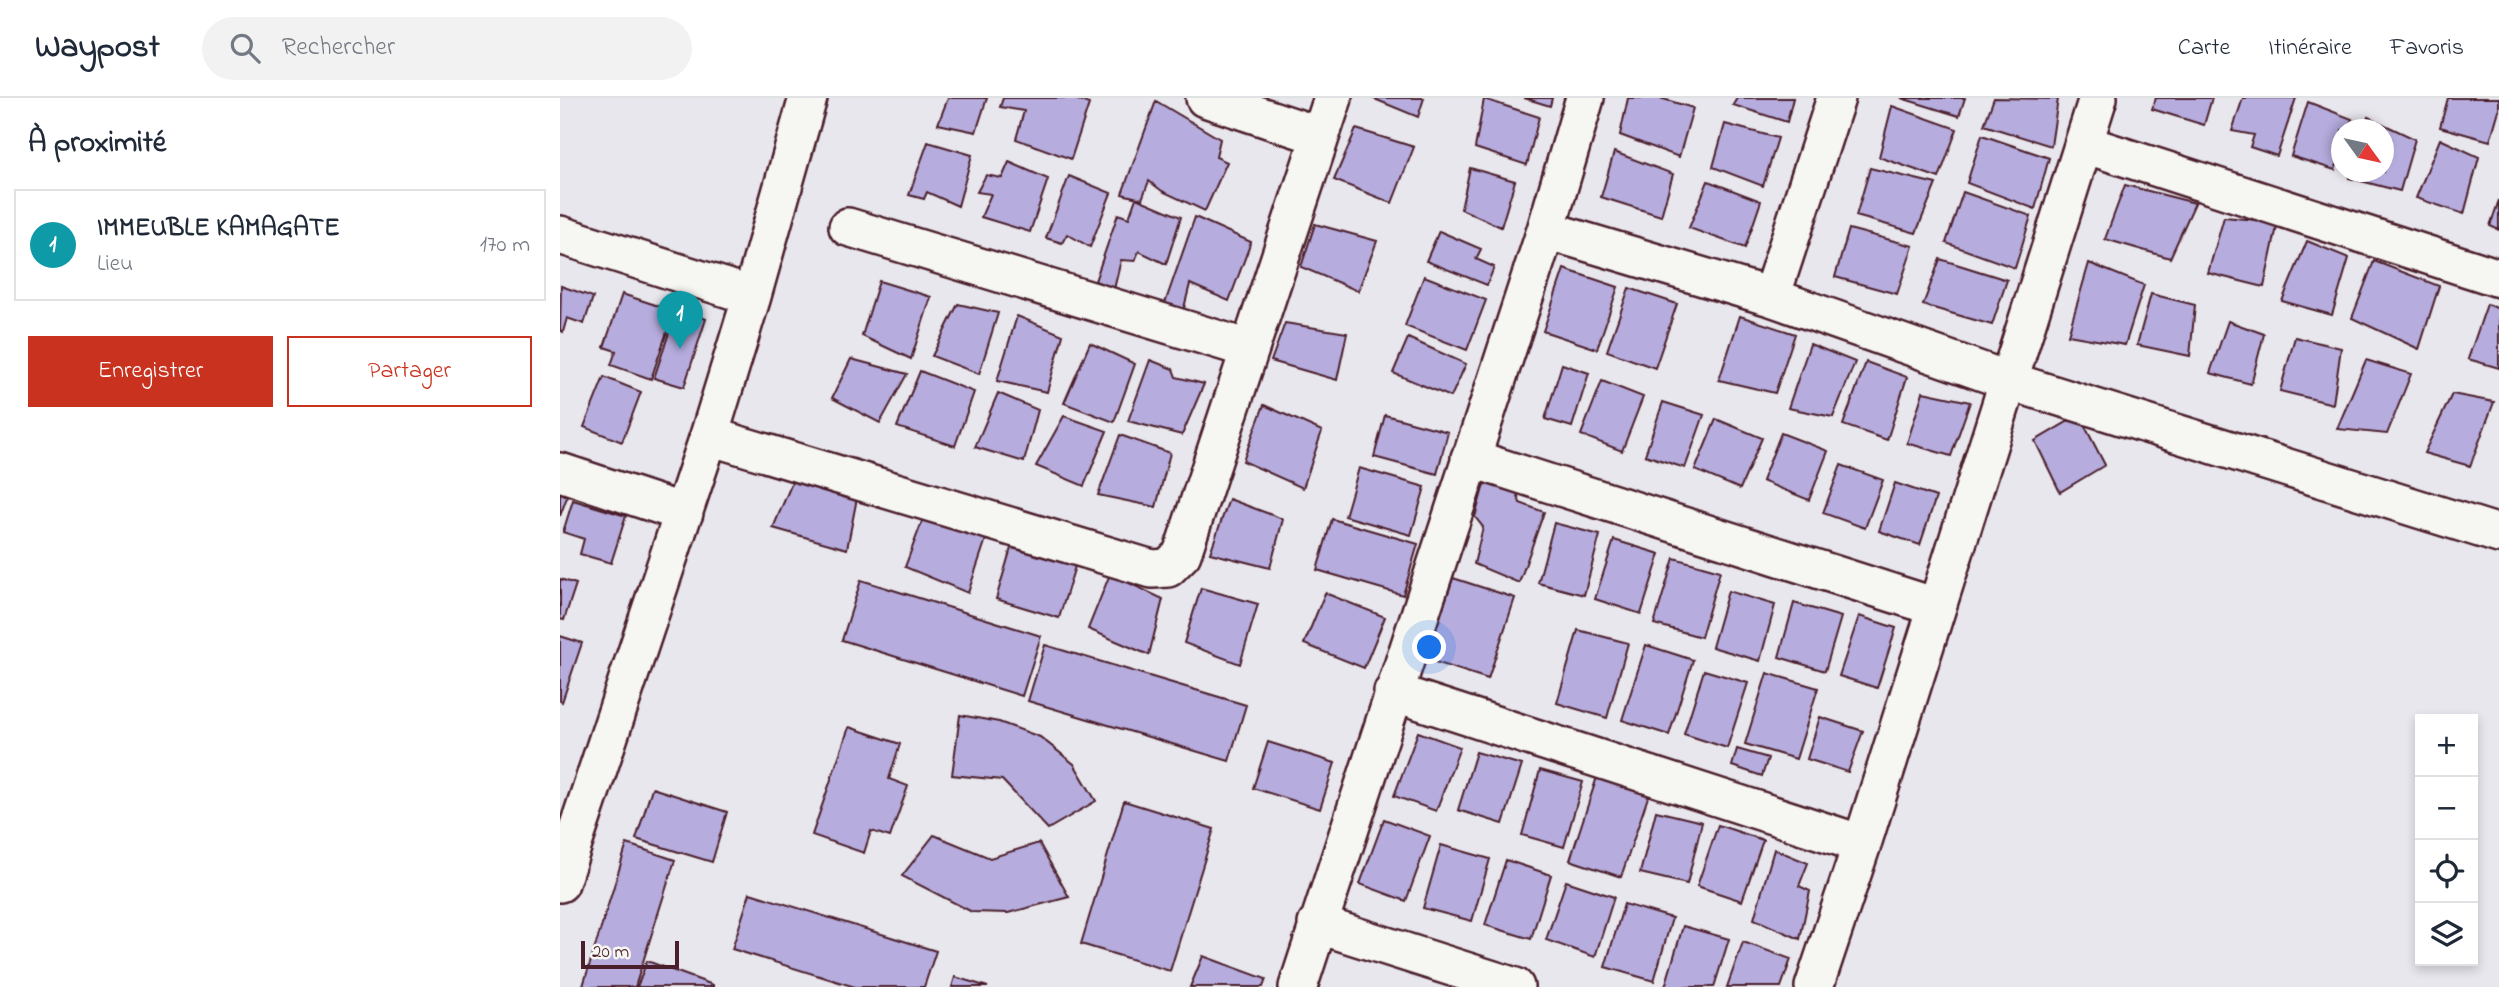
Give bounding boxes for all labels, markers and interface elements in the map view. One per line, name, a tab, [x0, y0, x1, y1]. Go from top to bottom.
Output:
search box	[202, 17, 692, 80]
text: Waypost	[35, 24, 160, 72]
icon: search	[226, 29, 264, 67]
text: Rechercher	[282, 29, 395, 67]
text: Carte	[2178, 31, 2230, 66]
text: Itinéraire	[2268, 31, 2352, 66]
text: Favoris	[2390, 31, 2464, 66]
north arrow	[2331, 119, 2394, 182]
text: À proximité	[28, 122, 166, 166]
text: IMMEUBLE KAMAGATE	[97, 210, 340, 248]
text: 1	[49, 229, 57, 262]
text: 170 m	[480, 229, 530, 262]
text: Lieu	[97, 248, 133, 281]
pin: 1	[657, 291, 703, 349]
button: Enregistrer	[28, 336, 273, 407]
button: Partager	[287, 336, 532, 407]
your location	[1412, 630, 1446, 664]
map controls	[2415, 714, 2478, 966]
button: +	[2415, 714, 2478, 777]
button: −	[2415, 777, 2478, 840]
button: locate	[2415, 840, 2478, 903]
button: layers	[2415, 903, 2478, 966]
scale bar	[581, 938, 679, 970]
text: 20 m	[592, 939, 629, 966]

